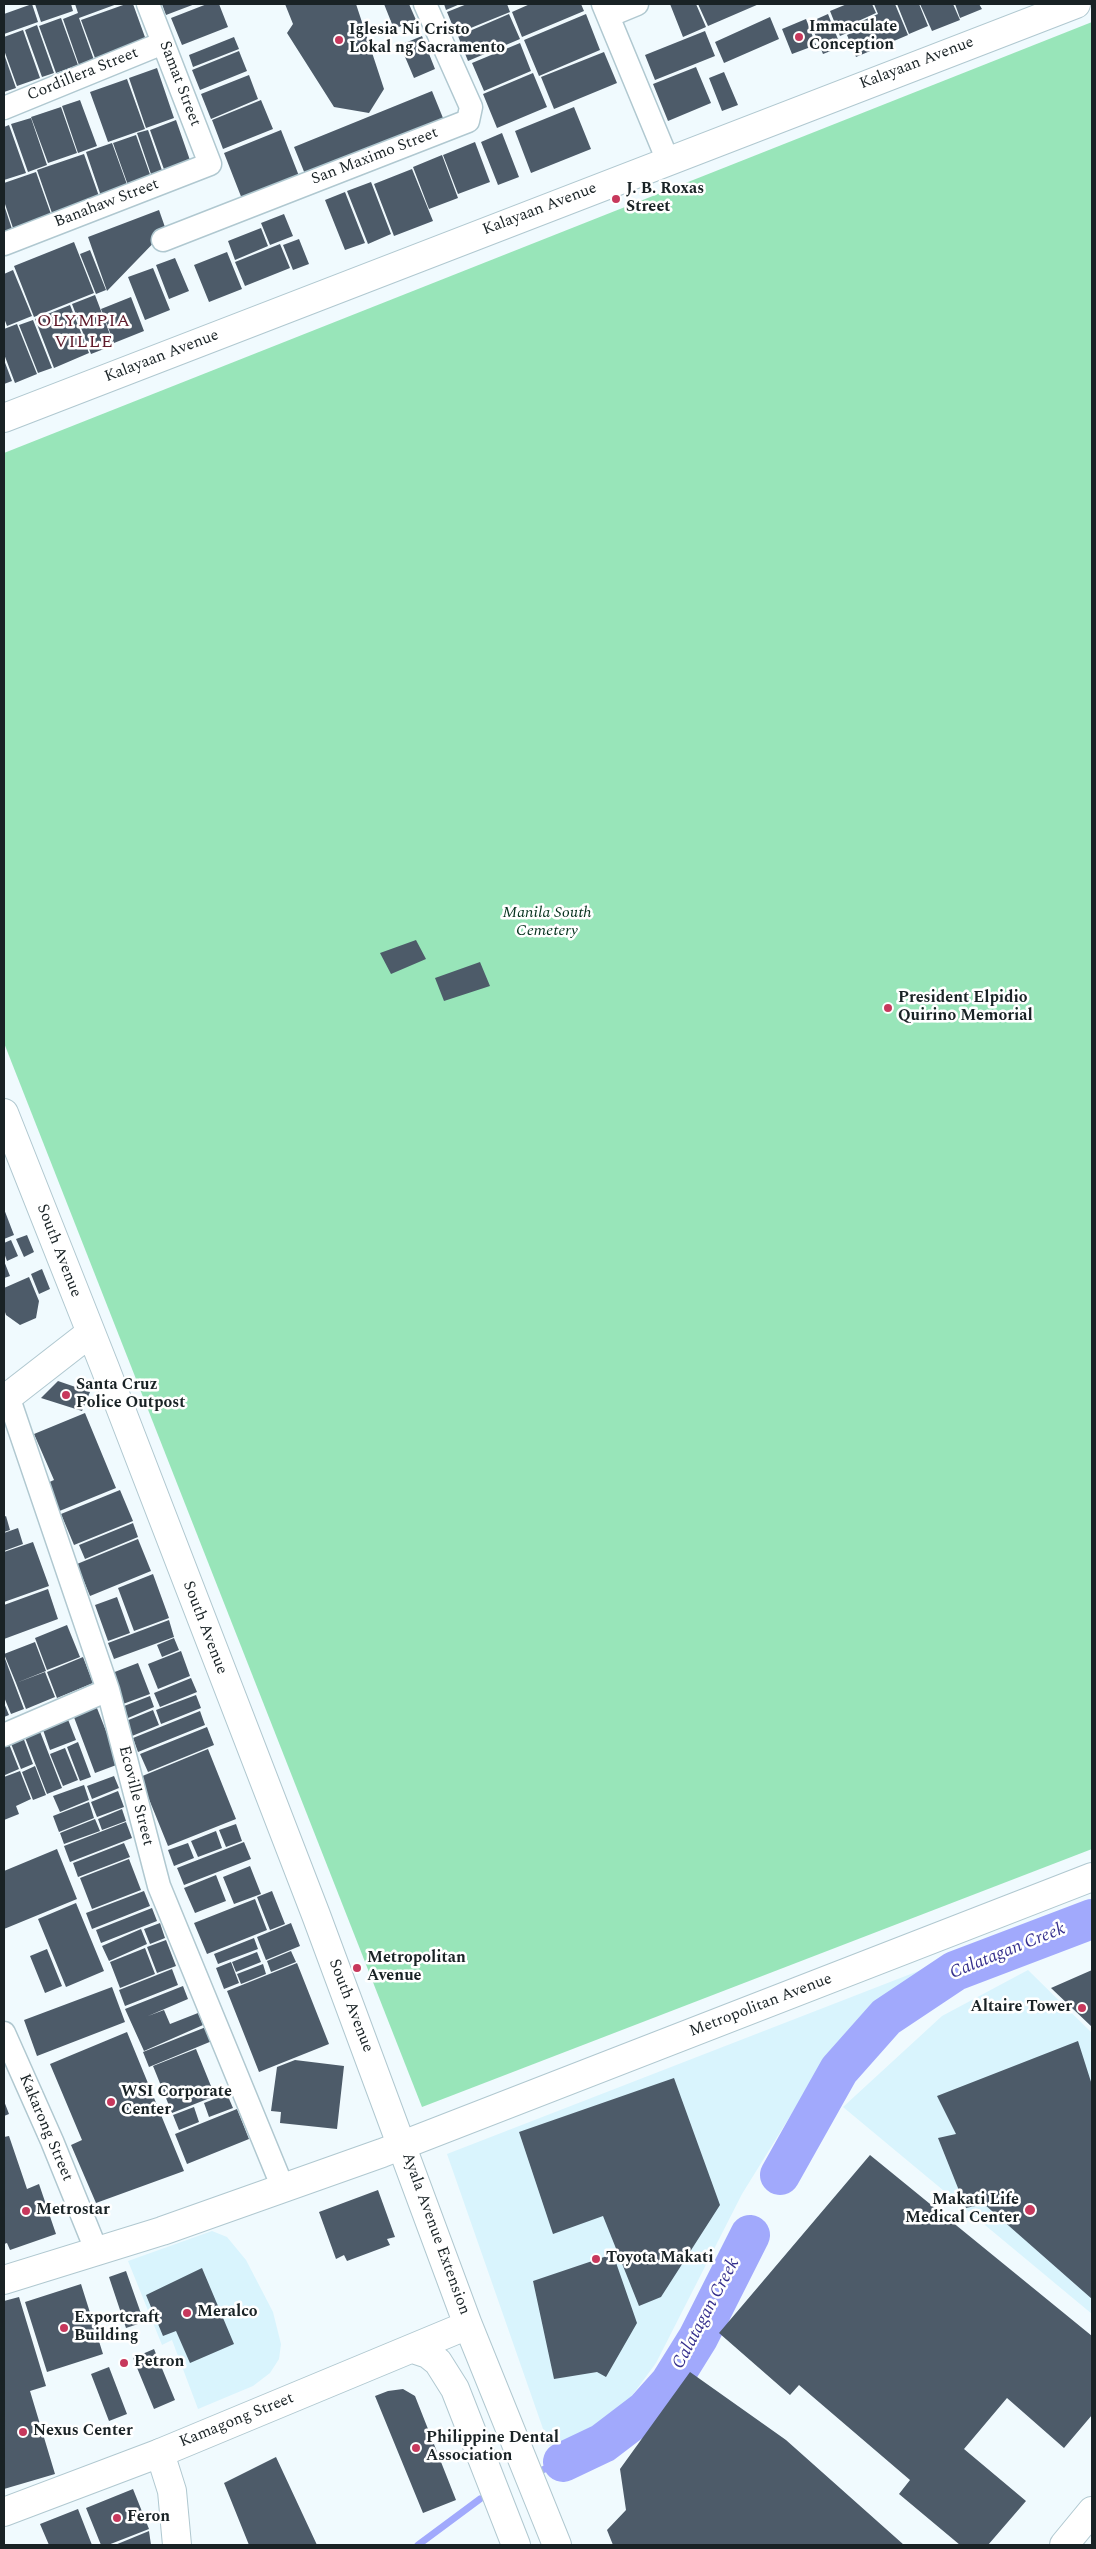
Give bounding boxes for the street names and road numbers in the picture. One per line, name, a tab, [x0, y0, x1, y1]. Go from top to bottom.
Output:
street label: Kalayaan Avenue	[857, 33, 977, 95]
street label: Samat Street	[154, 39, 204, 129]
street label: Cordillera Street	[25, 44, 141, 106]
street label: San Maximo Street	[309, 124, 441, 190]
street label: Banahaw Street	[52, 175, 162, 233]
street label: Kalayaan Avenue	[480, 179, 600, 241]
street label: Kalayaan Avenue	[102, 326, 222, 388]
street label: South Avenue	[31, 1202, 85, 1300]
street label: South Avenue	[177, 1579, 231, 1677]
street label: Ecoville Street	[113, 1744, 157, 1848]
street label: South Avenue	[323, 1957, 377, 2055]
street label: Metropolitan Avenue	[687, 1970, 835, 2042]
street label: Kakarong Street	[14, 2072, 76, 2184]
street label: Ayala Avenue Extension	[397, 2150, 473, 2318]
street label: Kamagong Street	[177, 2389, 297, 2453]

